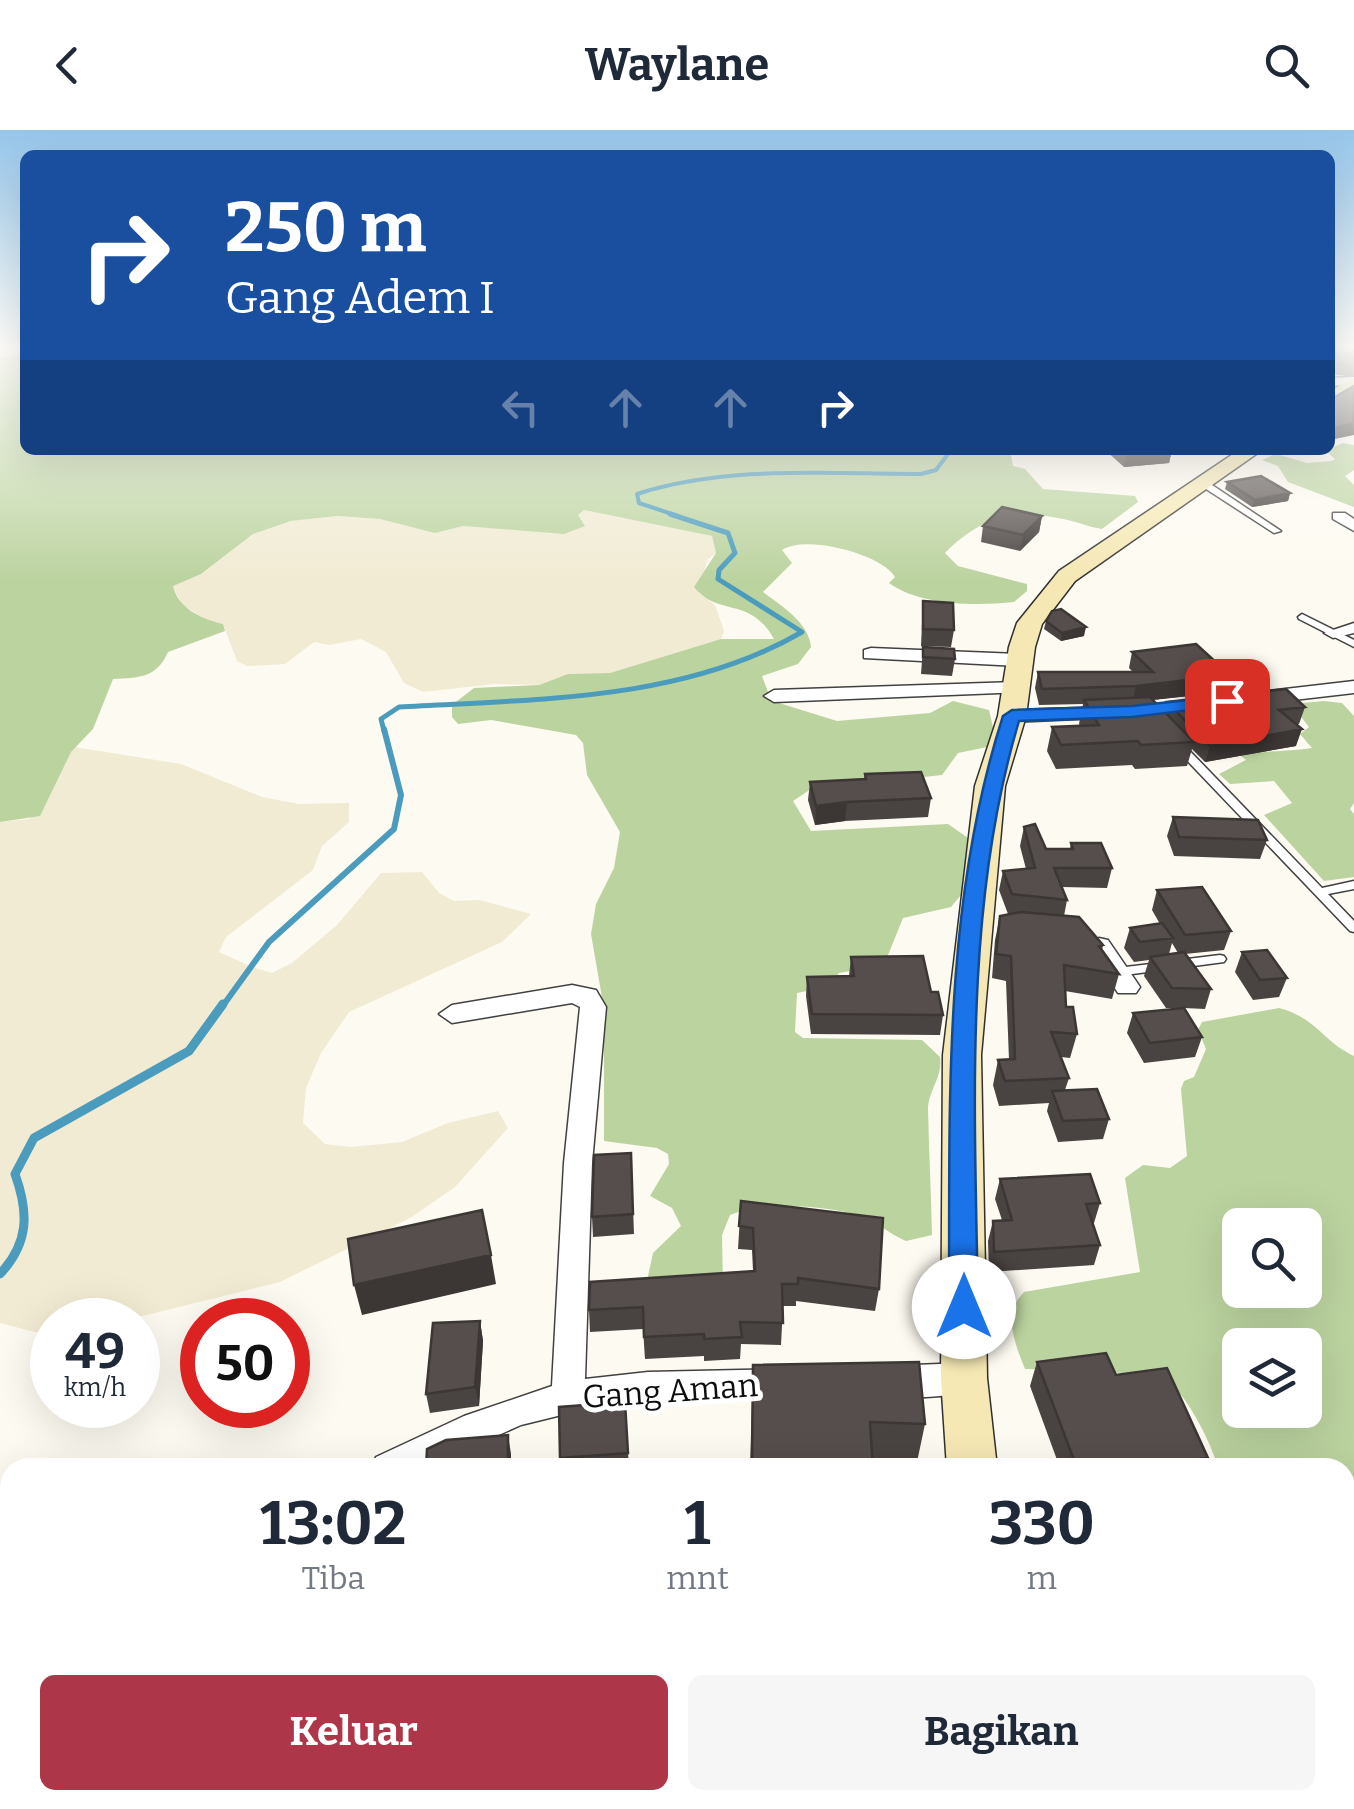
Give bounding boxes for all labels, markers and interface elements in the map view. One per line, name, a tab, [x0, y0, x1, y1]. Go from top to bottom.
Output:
icon: back	[40, 38, 95, 93]
text: Waylane	[585, 38, 769, 92]
icon: search	[1259, 38, 1314, 93]
text: 250 m	[225, 186, 427, 270]
icon: right	[60, 190, 190, 320]
text: Gang Adem I	[225, 271, 495, 325]
icon: left	[493, 380, 548, 435]
icon: ahead	[598, 380, 653, 435]
icon: ahead	[703, 380, 758, 435]
icon: right	[808, 380, 863, 435]
pin	[1185, 659, 1270, 744]
icon: arrive	[1200, 674, 1255, 729]
map controls	[1222, 1208, 1322, 1428]
button: search	[1222, 1208, 1322, 1308]
position arrow	[912, 1255, 1016, 1359]
speed limit sign: 50	[180, 1298, 310, 1428]
text: 49	[65, 1321, 125, 1381]
button: layers	[1222, 1328, 1322, 1428]
street label: Gang Aman	[581, 1366, 759, 1416]
text: km/h	[64, 1373, 126, 1403]
text: 13:02	[260, 1488, 406, 1560]
text: 1	[685, 1488, 710, 1560]
text: 330	[989, 1488, 1095, 1560]
text: Tiba	[301, 1559, 365, 1597]
text: mnt	[666, 1559, 729, 1597]
text: m	[1027, 1559, 1057, 1597]
button: Keluar	[40, 1675, 668, 1790]
button: Bagikan	[688, 1675, 1315, 1790]

